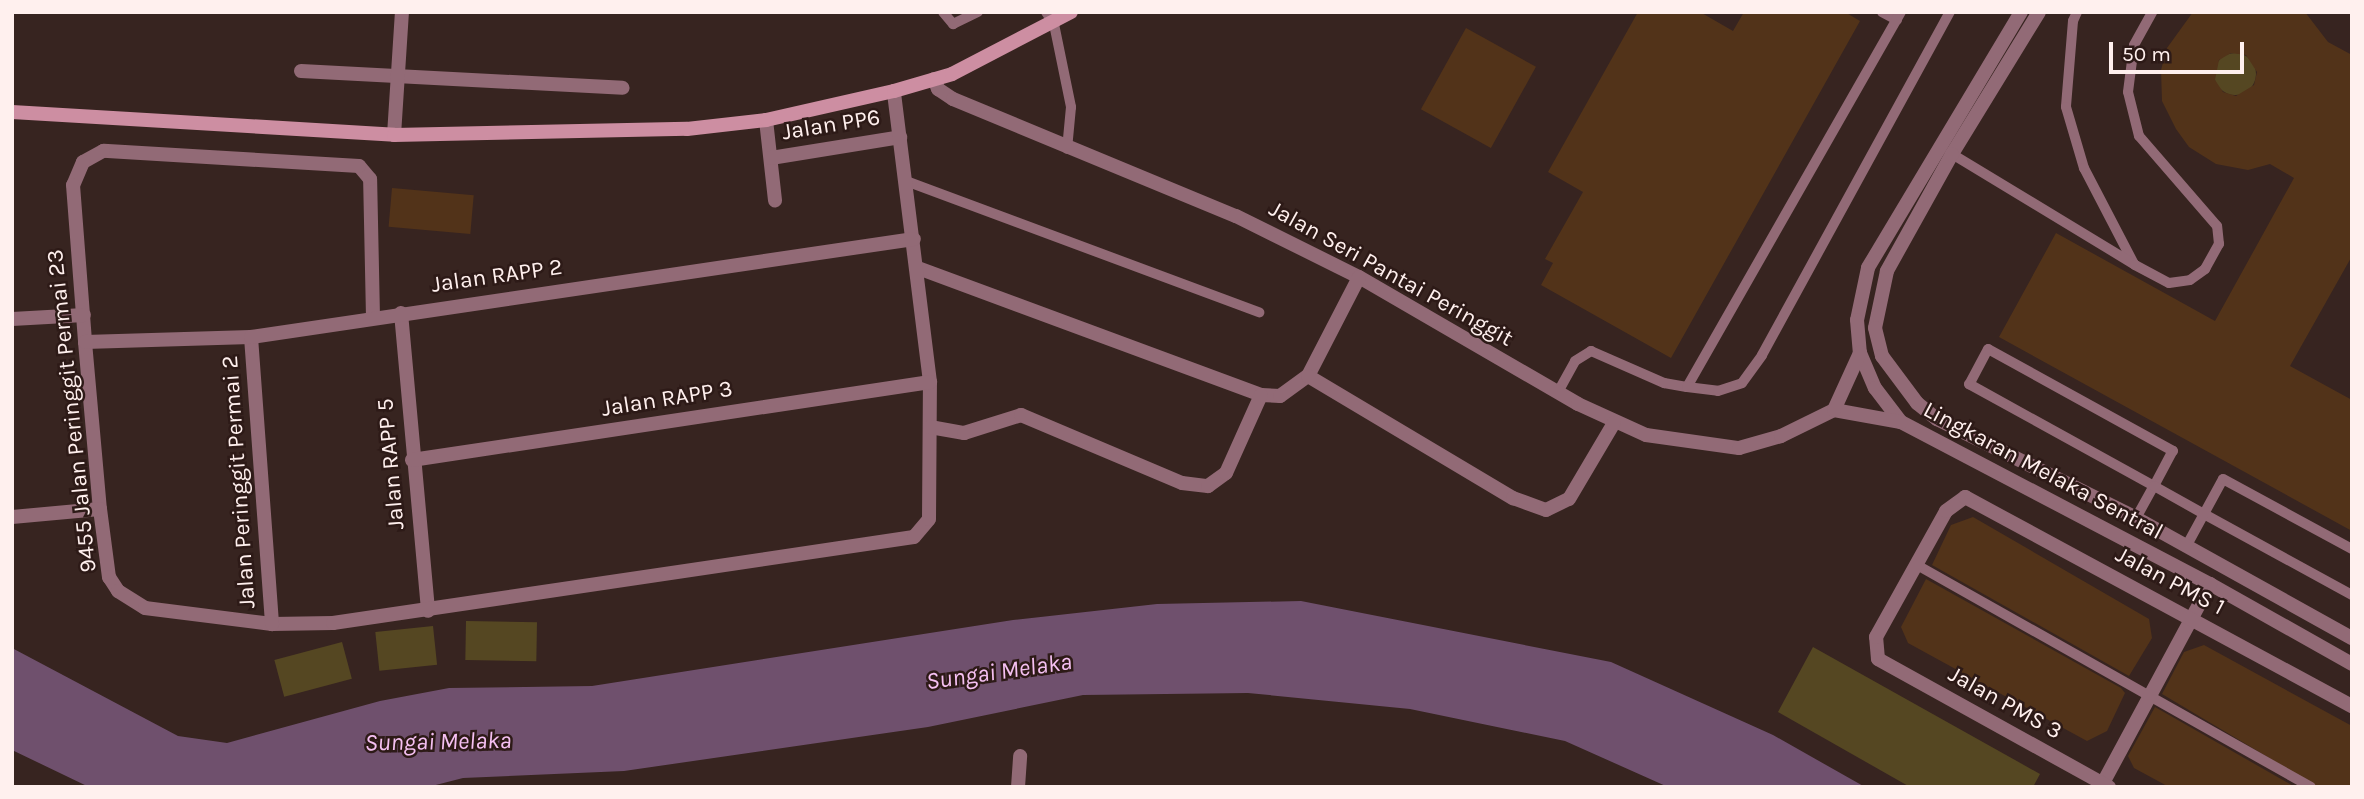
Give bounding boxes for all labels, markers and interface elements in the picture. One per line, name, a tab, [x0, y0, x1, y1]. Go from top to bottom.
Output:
scale bar	[2112, 28, 2247, 72]
text: 50 m	[2122, 42, 2171, 66]
street label: Jalan PP6	[780, 104, 882, 146]
street label: Jalan Seri Pantai Peringgit	[1264, 195, 1518, 353]
street label: 9455 Jalan Peringgit Permai 23	[41, 248, 103, 574]
street label: Jalan RAPP 2	[430, 253, 564, 299]
street label: Jalan Peringgit Permai 2	[216, 355, 262, 609]
street label: Jalan RAPP 3	[600, 375, 734, 423]
street label: Lingkaran Melaka Sentral	[1918, 396, 2168, 546]
street label: Jalan RAPP 5	[372, 397, 410, 531]
street label: Jalan PMS 1	[2111, 541, 2229, 621]
water label: Sungai Melaka	[924, 648, 1074, 696]
street label: Jalan PMS 3	[1943, 660, 2067, 746]
water label: Sungai Melaka	[364, 726, 512, 758]

